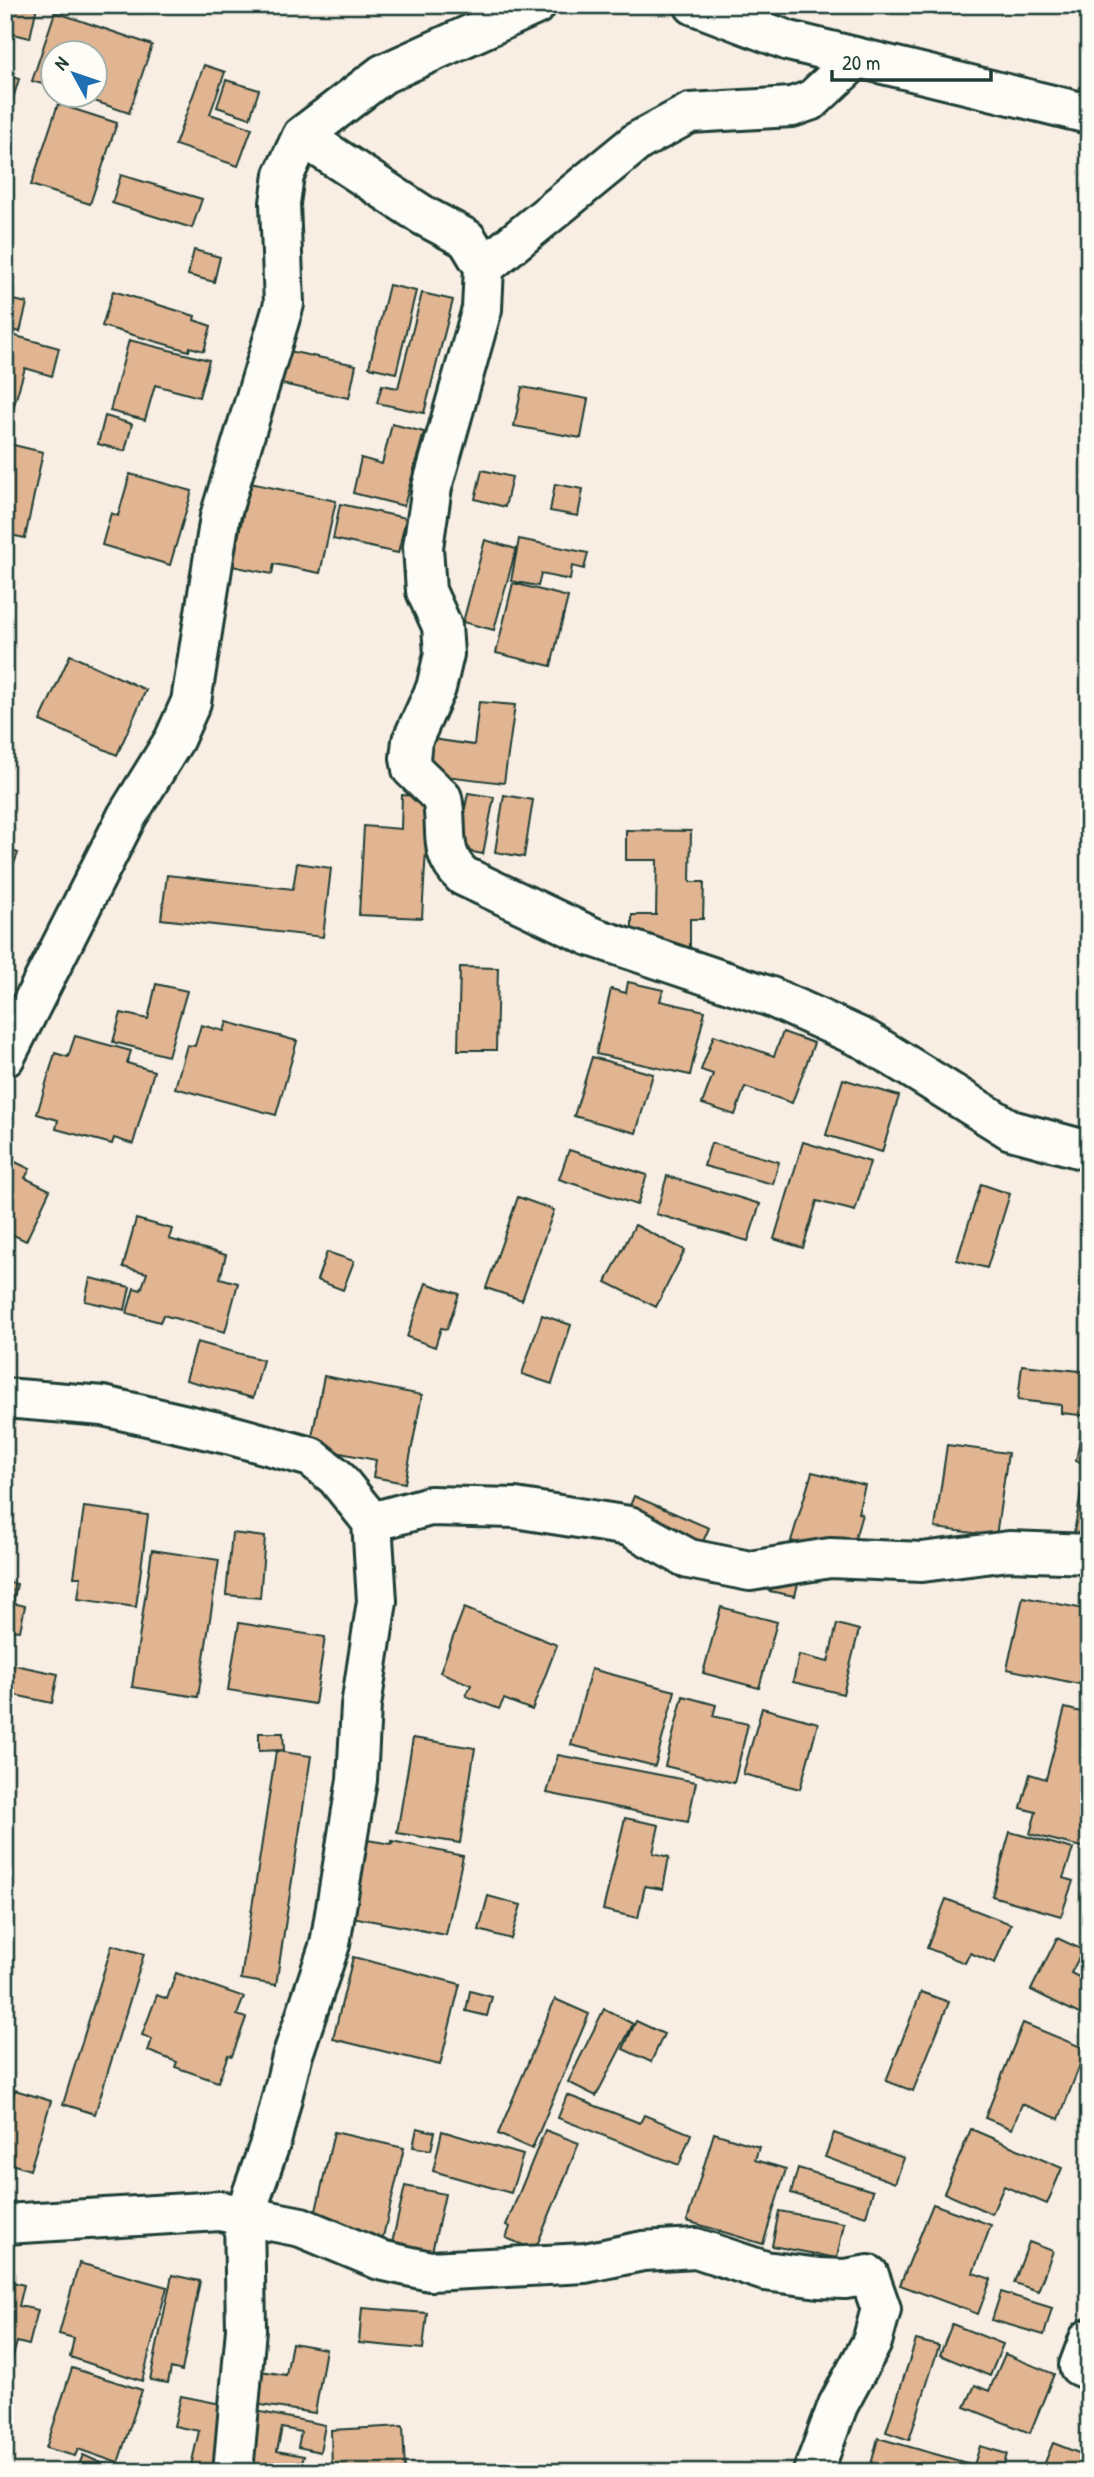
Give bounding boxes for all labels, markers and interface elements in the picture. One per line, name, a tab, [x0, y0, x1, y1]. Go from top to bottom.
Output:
north arrow	[38, 38, 108, 108]
scale bar	[832, 38, 991, 82]
text: 20 m	[842, 48, 880, 77]
text: N	[48, 51, 74, 75]

